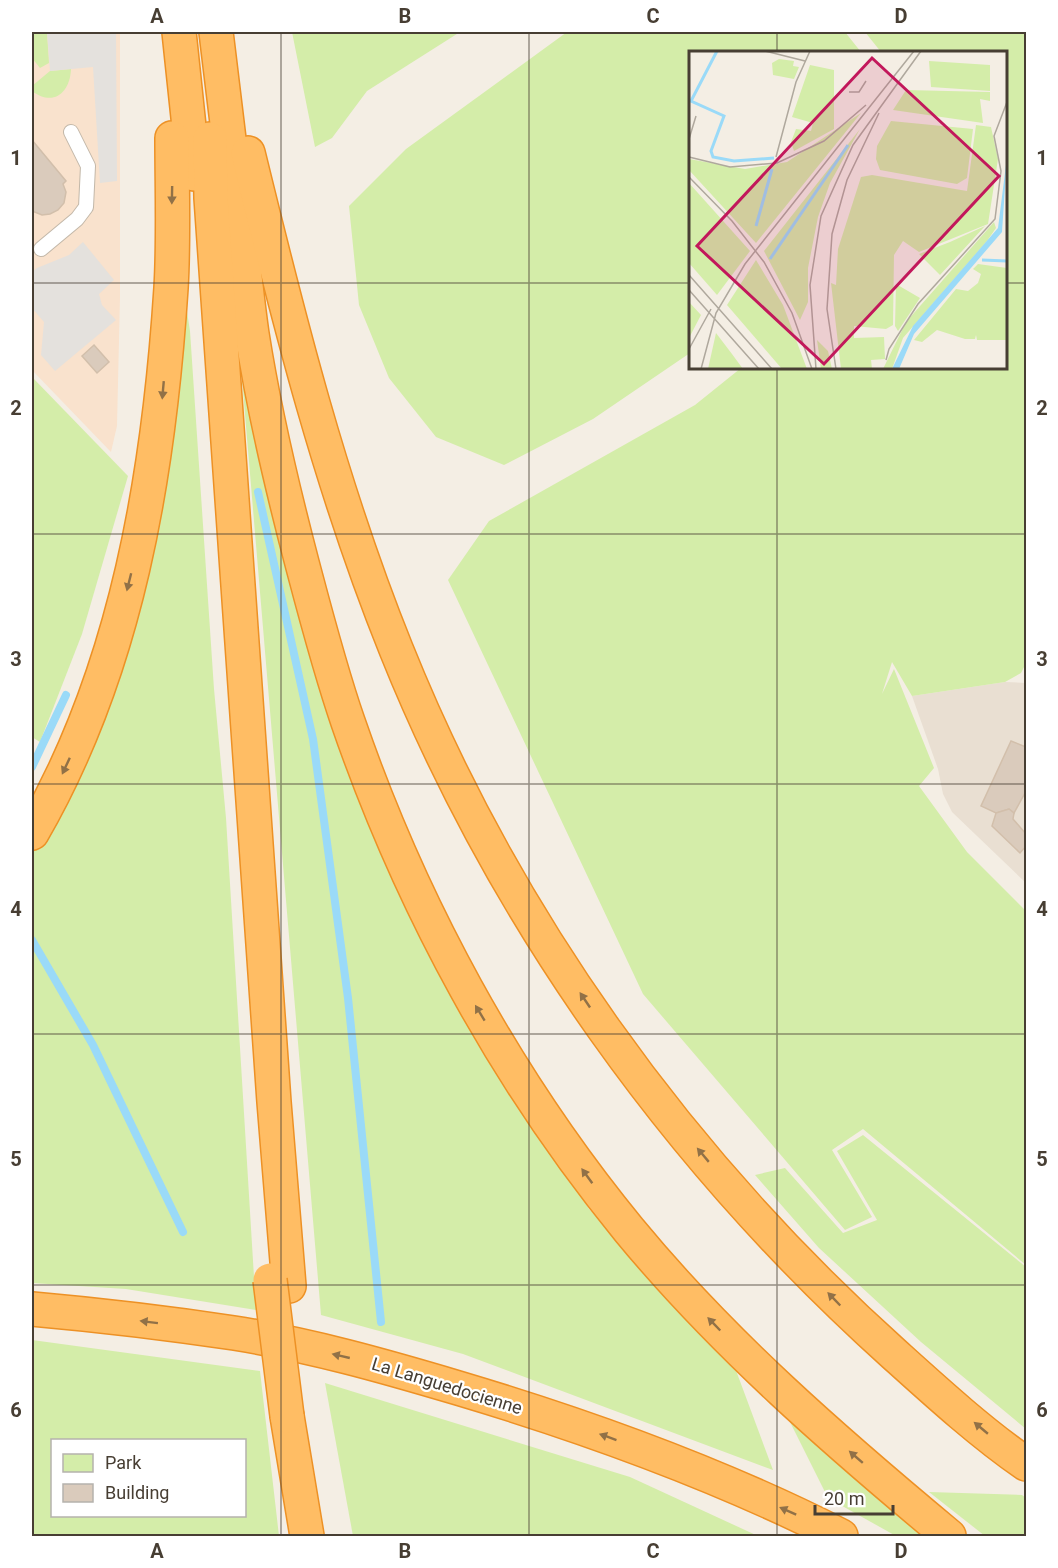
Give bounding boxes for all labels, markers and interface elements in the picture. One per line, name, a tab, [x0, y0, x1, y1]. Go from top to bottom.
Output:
text: A	[150, 4, 164, 28]
text: B	[399, 4, 411, 28]
text: C	[646, 4, 660, 28]
text: D	[895, 4, 908, 28]
inset map	[689, 51, 1007, 369]
text: 1	[10, 146, 22, 170]
text: 1	[1036, 146, 1048, 170]
one-way arrow	[167, 185, 177, 204]
one-way arrow	[158, 380, 167, 399]
text: 2	[10, 396, 22, 420]
text: 2	[1036, 396, 1048, 420]
one-way arrow	[124, 572, 134, 591]
text: 3	[10, 647, 22, 671]
text: 3	[1036, 647, 1048, 671]
one-way arrow	[61, 757, 71, 775]
text: 4	[10, 897, 22, 921]
text: 4	[1036, 897, 1048, 921]
one-way arrow	[580, 992, 591, 1008]
one-way arrow	[475, 1005, 486, 1021]
text: 5	[10, 1147, 22, 1171]
one-way arrow	[696, 1147, 709, 1163]
text: 5	[1036, 1147, 1048, 1171]
one-way arrow	[581, 1169, 593, 1185]
one-way arrow	[828, 1293, 842, 1307]
one-way arrow	[708, 1317, 722, 1331]
one-way arrow	[140, 1318, 159, 1327]
one-way arrow	[332, 1350, 351, 1360]
street label: La Languedocienne	[369, 1353, 525, 1418]
text: 6	[10, 1398, 22, 1422]
text: 6	[1036, 1398, 1048, 1422]
one-way arrow	[973, 1421, 989, 1434]
one-way arrow	[599, 1431, 617, 1441]
legend	[51, 1439, 246, 1517]
one-way arrow	[849, 1451, 864, 1464]
text: Park	[105, 1452, 142, 1473]
scale bar	[815, 1478, 893, 1516]
text: Building	[105, 1482, 169, 1503]
text: 20 m	[824, 1488, 864, 1509]
one-way arrow	[780, 1507, 797, 1516]
text: A	[150, 1539, 164, 1563]
text: B	[399, 1539, 411, 1563]
text: C	[646, 1539, 660, 1563]
text: D	[895, 1539, 908, 1563]

